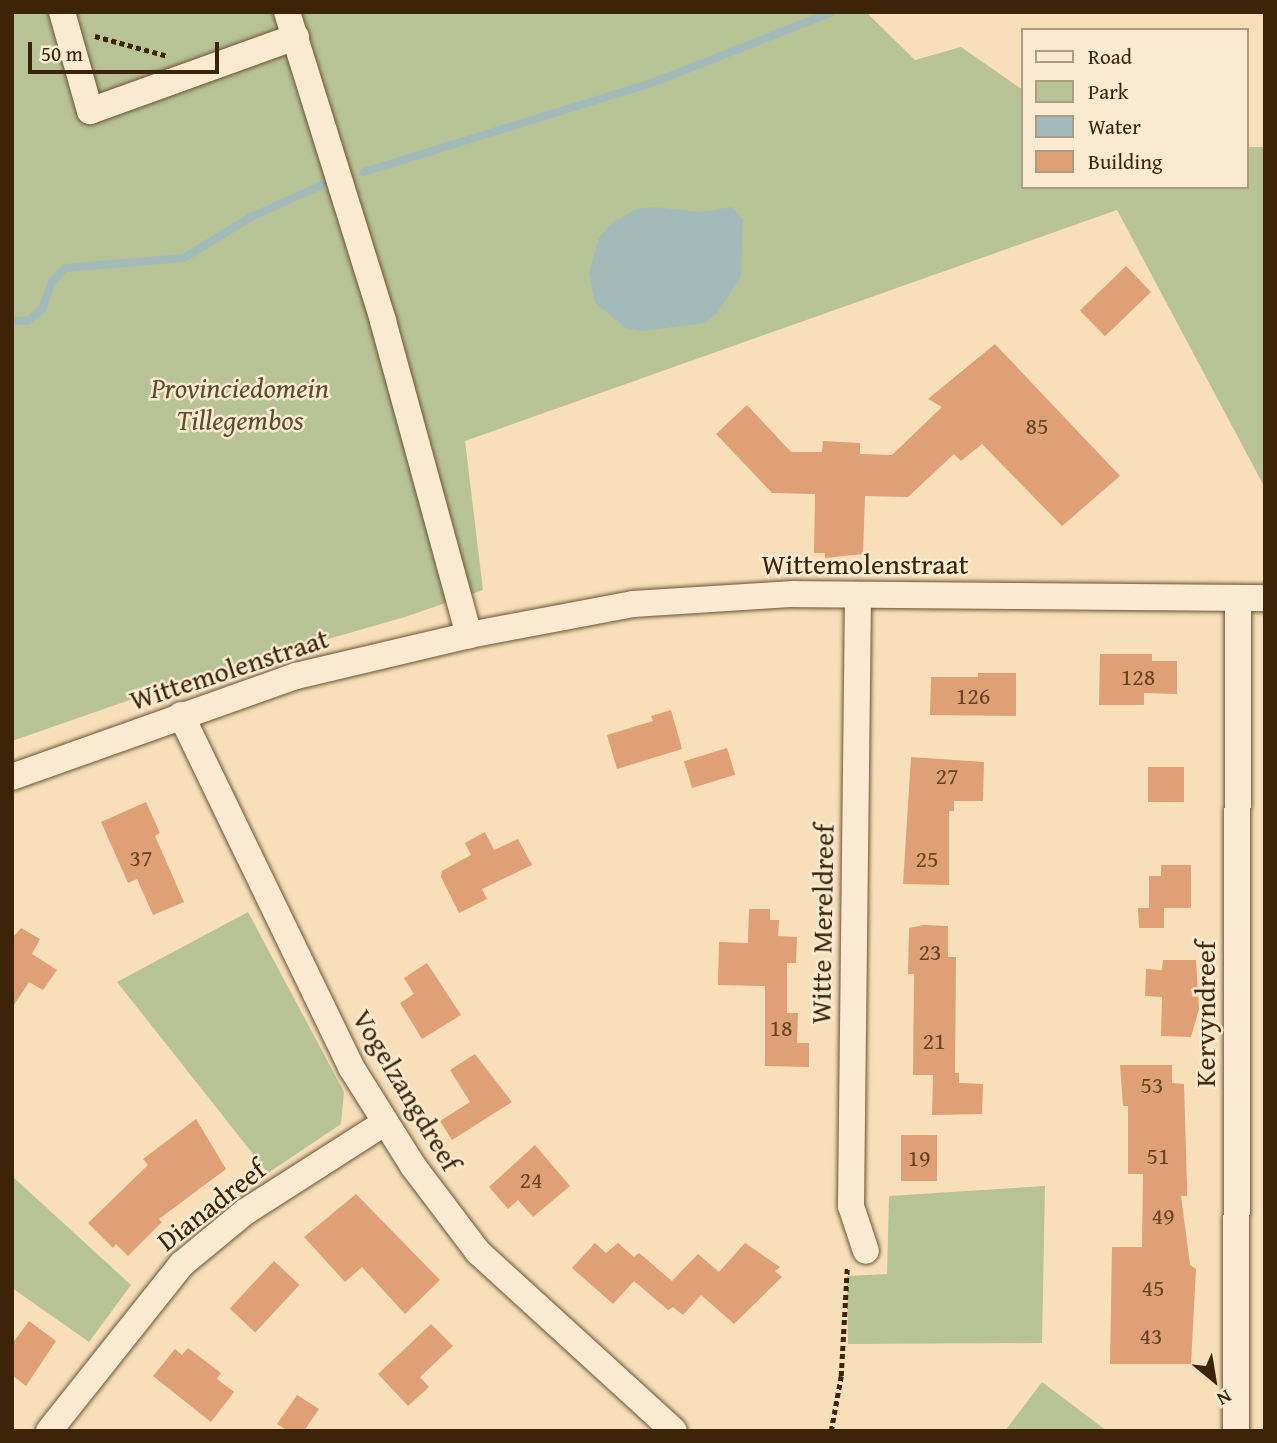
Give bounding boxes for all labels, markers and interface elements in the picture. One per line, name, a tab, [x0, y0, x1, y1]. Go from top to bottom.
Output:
scale bar	[32, 28, 222, 72]
legend	[1021, 28, 1249, 189]
text: 50 m	[41, 38, 83, 69]
text: Road	[1088, 41, 1132, 72]
text: Park	[1088, 76, 1129, 107]
text: Water	[1088, 111, 1141, 142]
text: Building	[1088, 146, 1162, 177]
park label: Provinciedomein Tillegembos	[151, 371, 329, 437]
house number: 85	[1025, 412, 1049, 440]
street label: Wittemolenstraat	[761, 547, 969, 581]
street label: Wittemolenstraat	[125, 621, 333, 717]
house number: 128	[1121, 663, 1155, 691]
house number: 126	[956, 682, 990, 710]
house number: 27	[935, 762, 959, 790]
street label: Witte Mereldreef	[803, 824, 841, 1024]
house number: 37	[129, 844, 153, 872]
house number: 25	[915, 845, 939, 873]
house number: 23	[918, 938, 942, 966]
street label: Kervyndreef	[1188, 941, 1222, 1087]
street label: Vogelzangdreef	[346, 1003, 468, 1177]
house number: 18	[769, 1014, 793, 1042]
house number: 21	[922, 1027, 946, 1055]
house number: 53	[1140, 1071, 1164, 1099]
house number: 51	[1146, 1142, 1170, 1170]
house number: 19	[907, 1144, 931, 1172]
street label: Dianadreef	[150, 1152, 272, 1258]
house number: 24	[519, 1166, 543, 1194]
house number: 49	[1151, 1202, 1175, 1230]
house number: 45	[1141, 1274, 1165, 1302]
house number: 43	[1139, 1322, 1163, 1350]
north arrow	[1179, 1345, 1249, 1415]
text: N	[1212, 1383, 1237, 1413]

